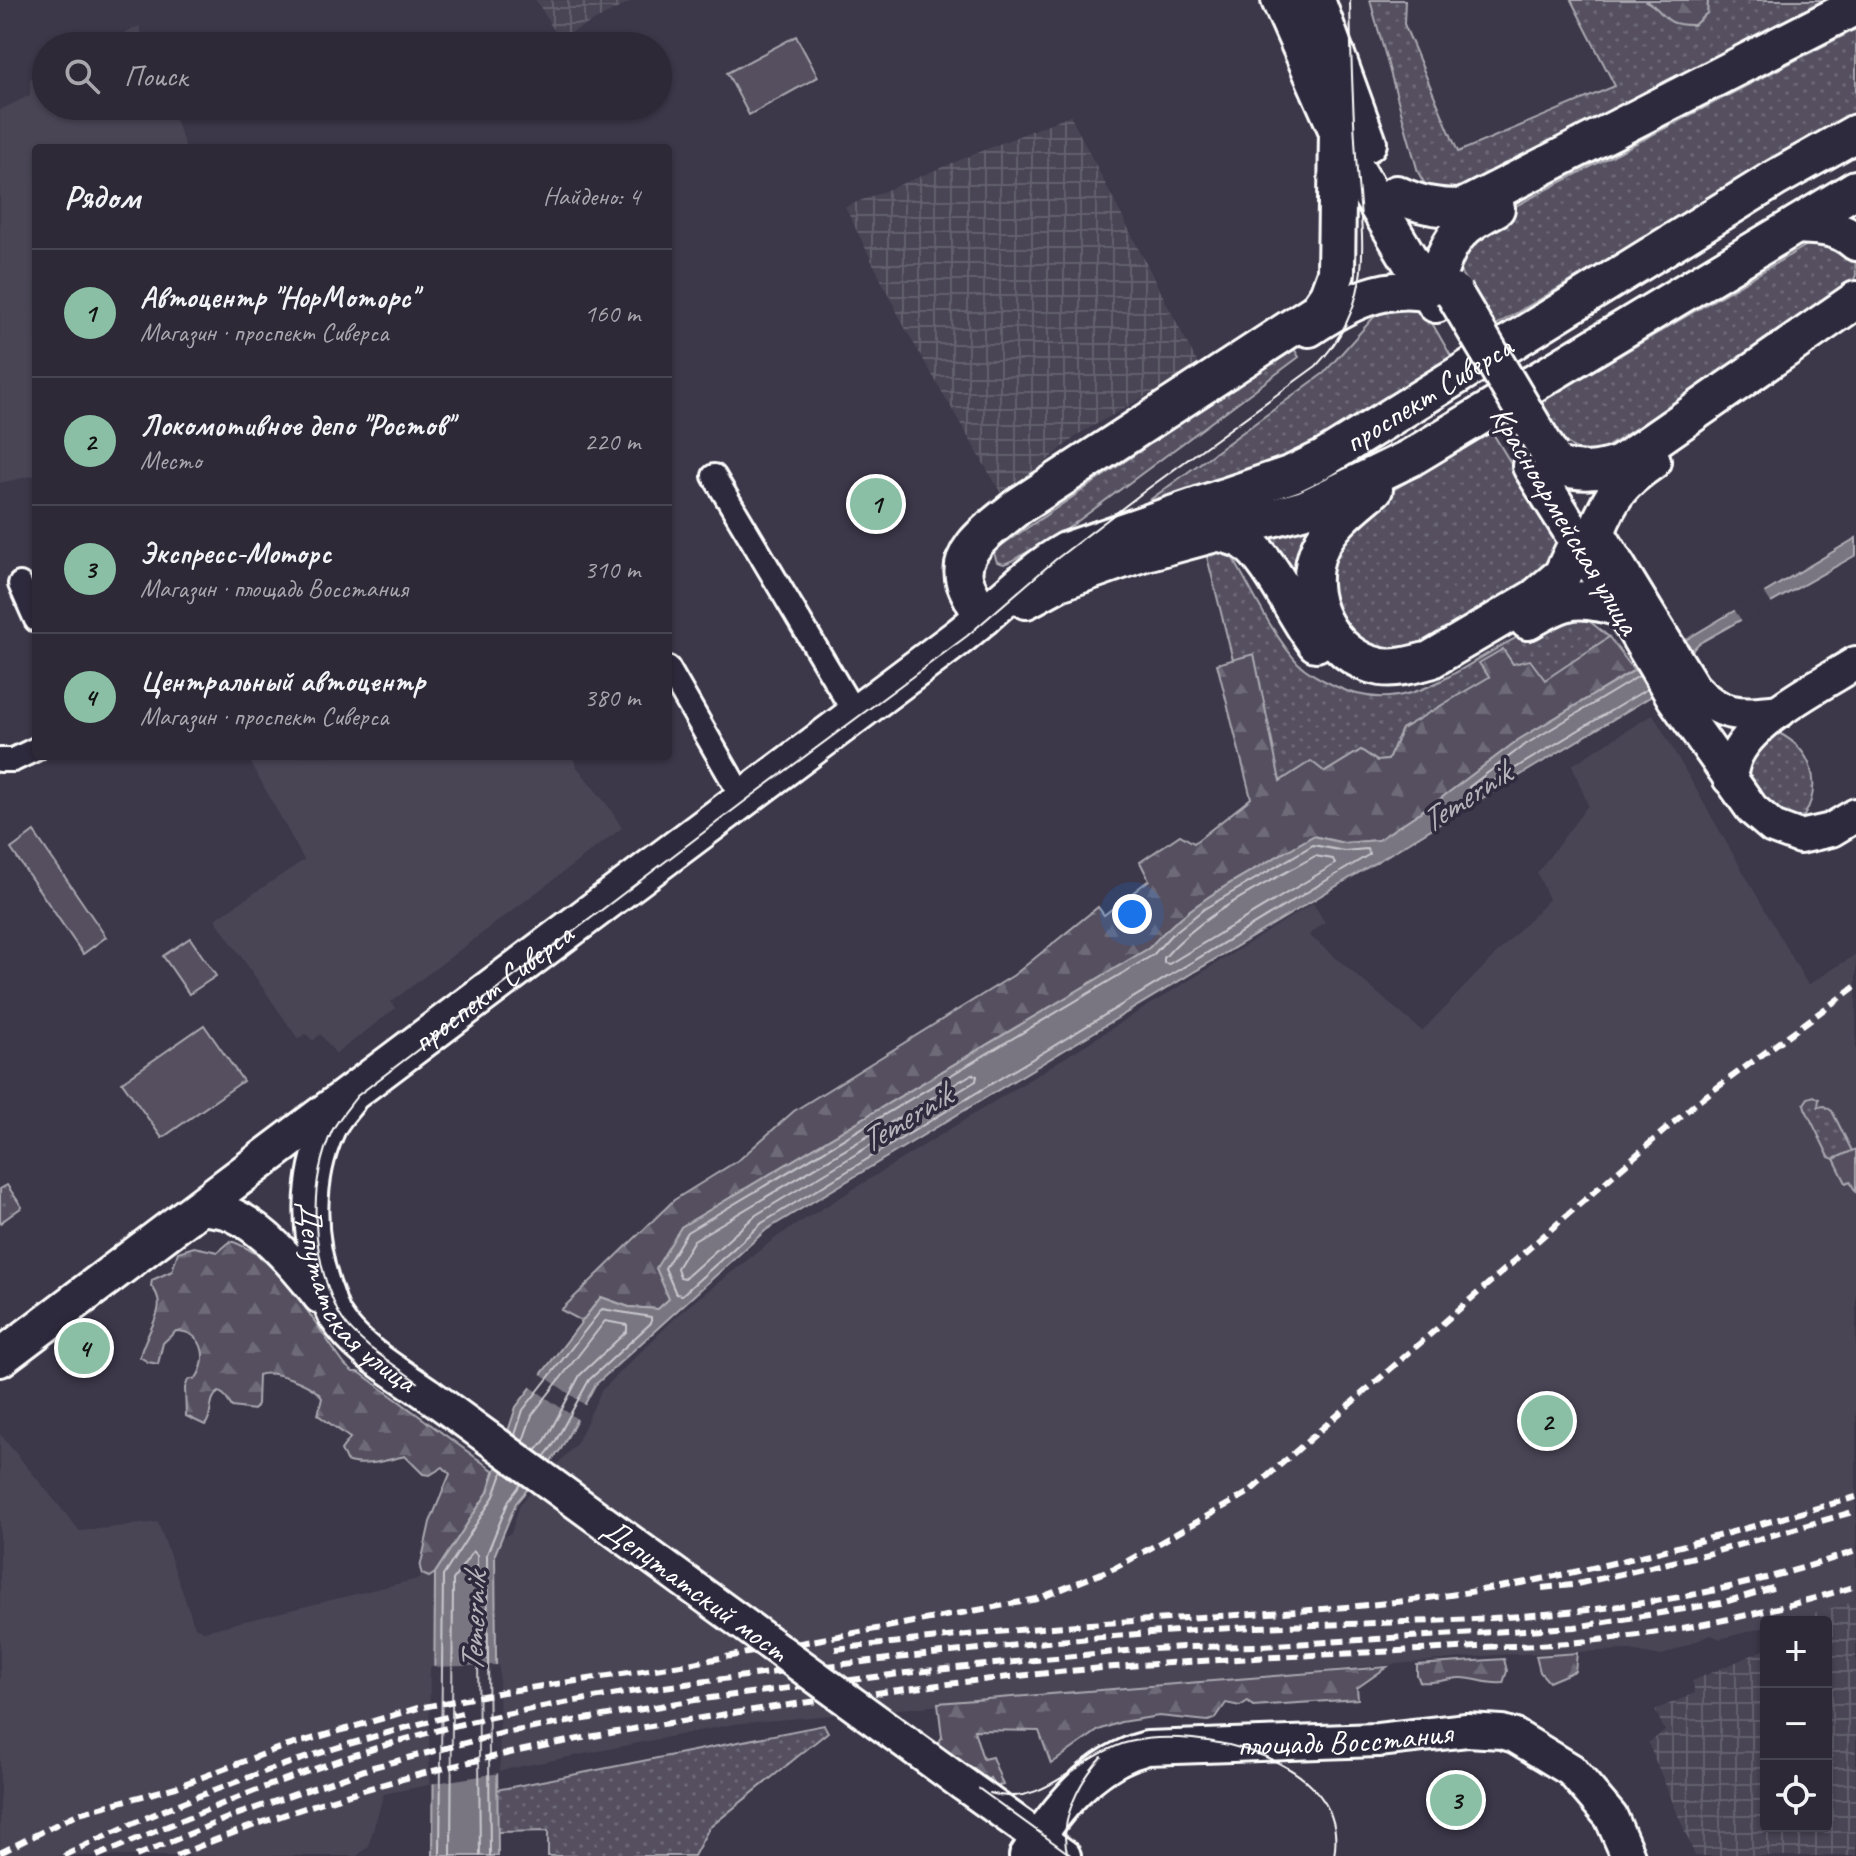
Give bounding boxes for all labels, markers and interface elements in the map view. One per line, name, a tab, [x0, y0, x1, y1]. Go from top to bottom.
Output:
search box	[32, 32, 672, 120]
icon: search	[60, 54, 104, 98]
text: Поиск	[124, 57, 187, 95]
text: Рядом	[64, 175, 140, 218]
text: Найдено: 4	[543, 180, 640, 213]
text: Автоцентр "НорМоторс"	[140, 278, 417, 316]
text: 1	[84, 297, 96, 330]
text: 160 m	[584, 297, 640, 330]
text: Магазин · проспект Сиверса	[140, 316, 389, 349]
street label: проспект Сиверса	[1336, 325, 1522, 462]
street label: Красноармейская улица	[1481, 398, 1651, 644]
text: Локомотивное депо "Ростов"	[140, 406, 453, 444]
text: 2	[84, 425, 96, 458]
text: 220 m	[584, 425, 640, 458]
text: Место	[140, 444, 202, 477]
pin: 1	[850, 474, 902, 534]
text: Экспресс-Моторс	[140, 534, 331, 572]
text: 3	[84, 553, 96, 586]
text: 310 m	[584, 553, 640, 586]
text: Магазин · площадь Восстания	[140, 572, 408, 605]
text: Центральный автоцентр	[140, 662, 425, 700]
text: 4	[84, 681, 96, 714]
text: 380 m	[584, 681, 640, 714]
text: Магазин · проспект Сиверса	[140, 700, 389, 733]
water label: Temernik	[1411, 749, 1523, 842]
your location	[1112, 894, 1152, 934]
street label: проспект Сиверса	[403, 912, 583, 1061]
water label: Temernik	[851, 1071, 964, 1162]
street label: Депутатская улица	[291, 1202, 426, 1402]
pin: 4	[58, 1318, 110, 1378]
pin: 2	[1521, 1391, 1573, 1451]
street label: Депутатский мост	[594, 1508, 798, 1672]
water label: Temernik	[450, 1567, 496, 1674]
map controls	[1760, 1616, 1832, 1832]
button: +	[1760, 1616, 1832, 1688]
button: −	[1760, 1688, 1832, 1760]
street label: площадь Восстания	[1237, 1711, 1456, 1765]
button: locate	[1760, 1760, 1832, 1832]
pin: 3	[1430, 1770, 1482, 1830]

